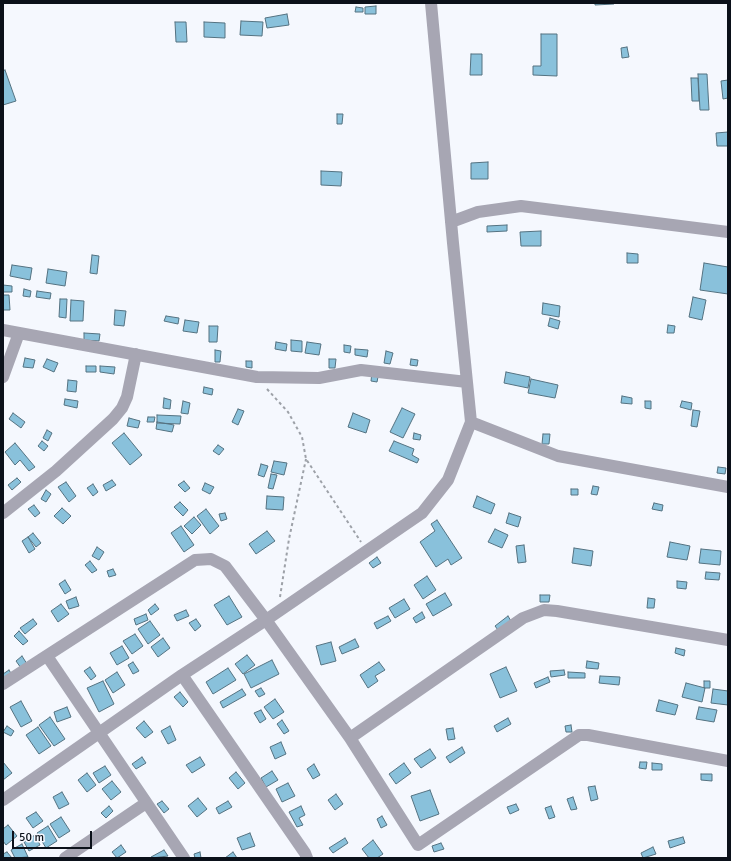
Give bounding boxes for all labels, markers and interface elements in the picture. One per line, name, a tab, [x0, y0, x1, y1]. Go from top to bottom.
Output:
scale bar	[14, 823, 94, 849]
text: 50 m	[19, 830, 44, 845]

